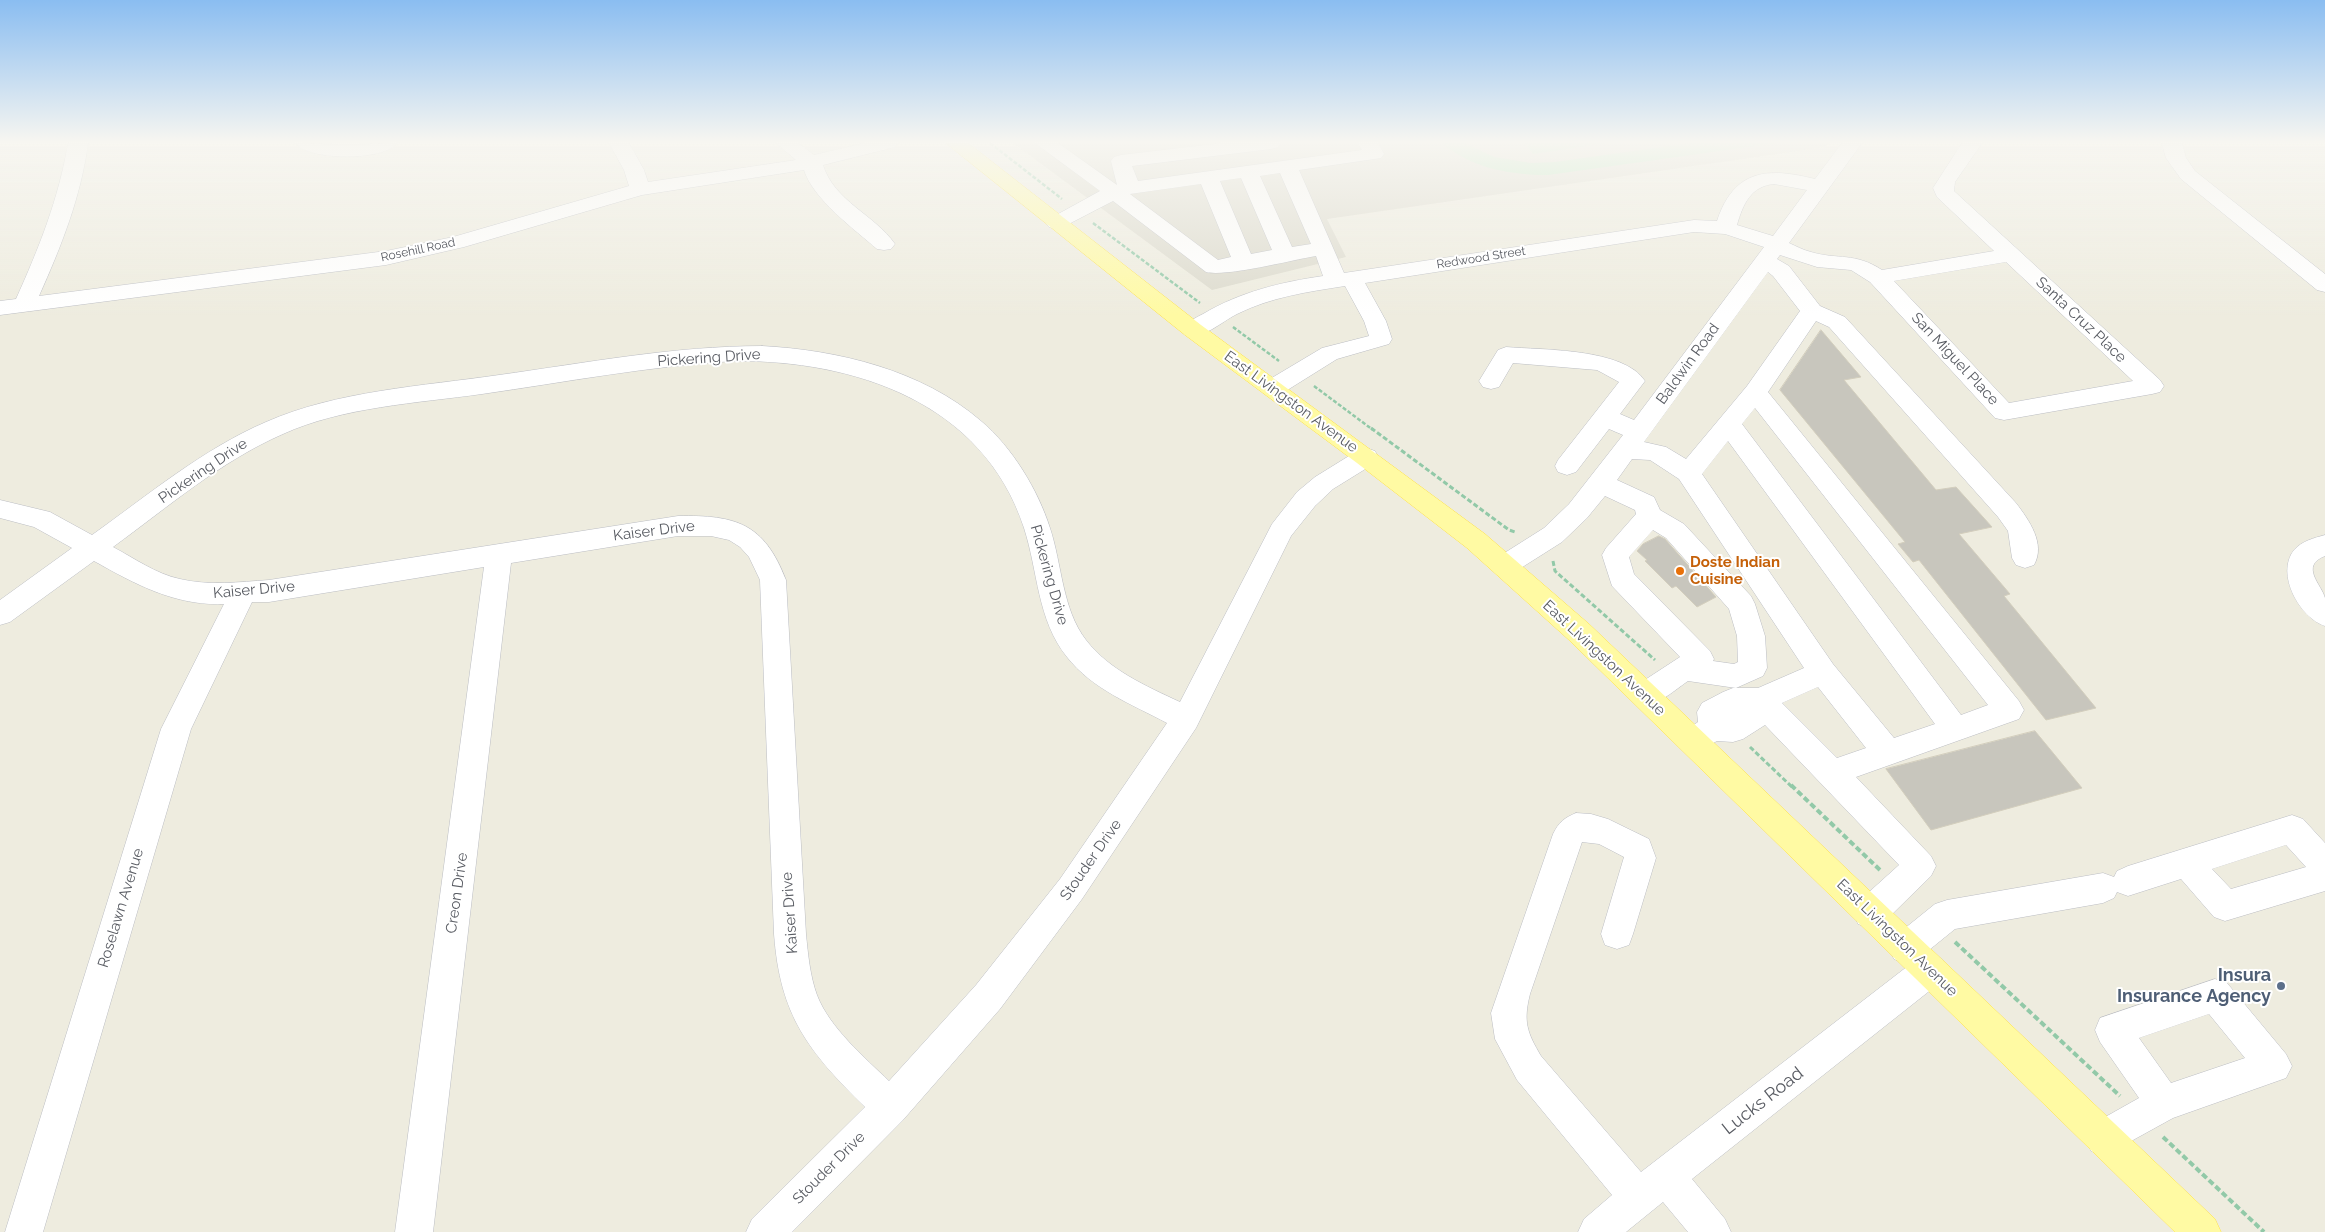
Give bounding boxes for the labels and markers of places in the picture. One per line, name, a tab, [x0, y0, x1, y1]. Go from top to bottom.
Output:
place label: Doste Indian Cuisine	[1690, 553, 1780, 588]
marker: Doste Indian Cuisine	[1674, 565, 1686, 577]
place label: Insura Insurance Agency	[2117, 965, 2271, 1008]
marker: Insura Insurance Agency	[2275, 980, 2287, 992]

